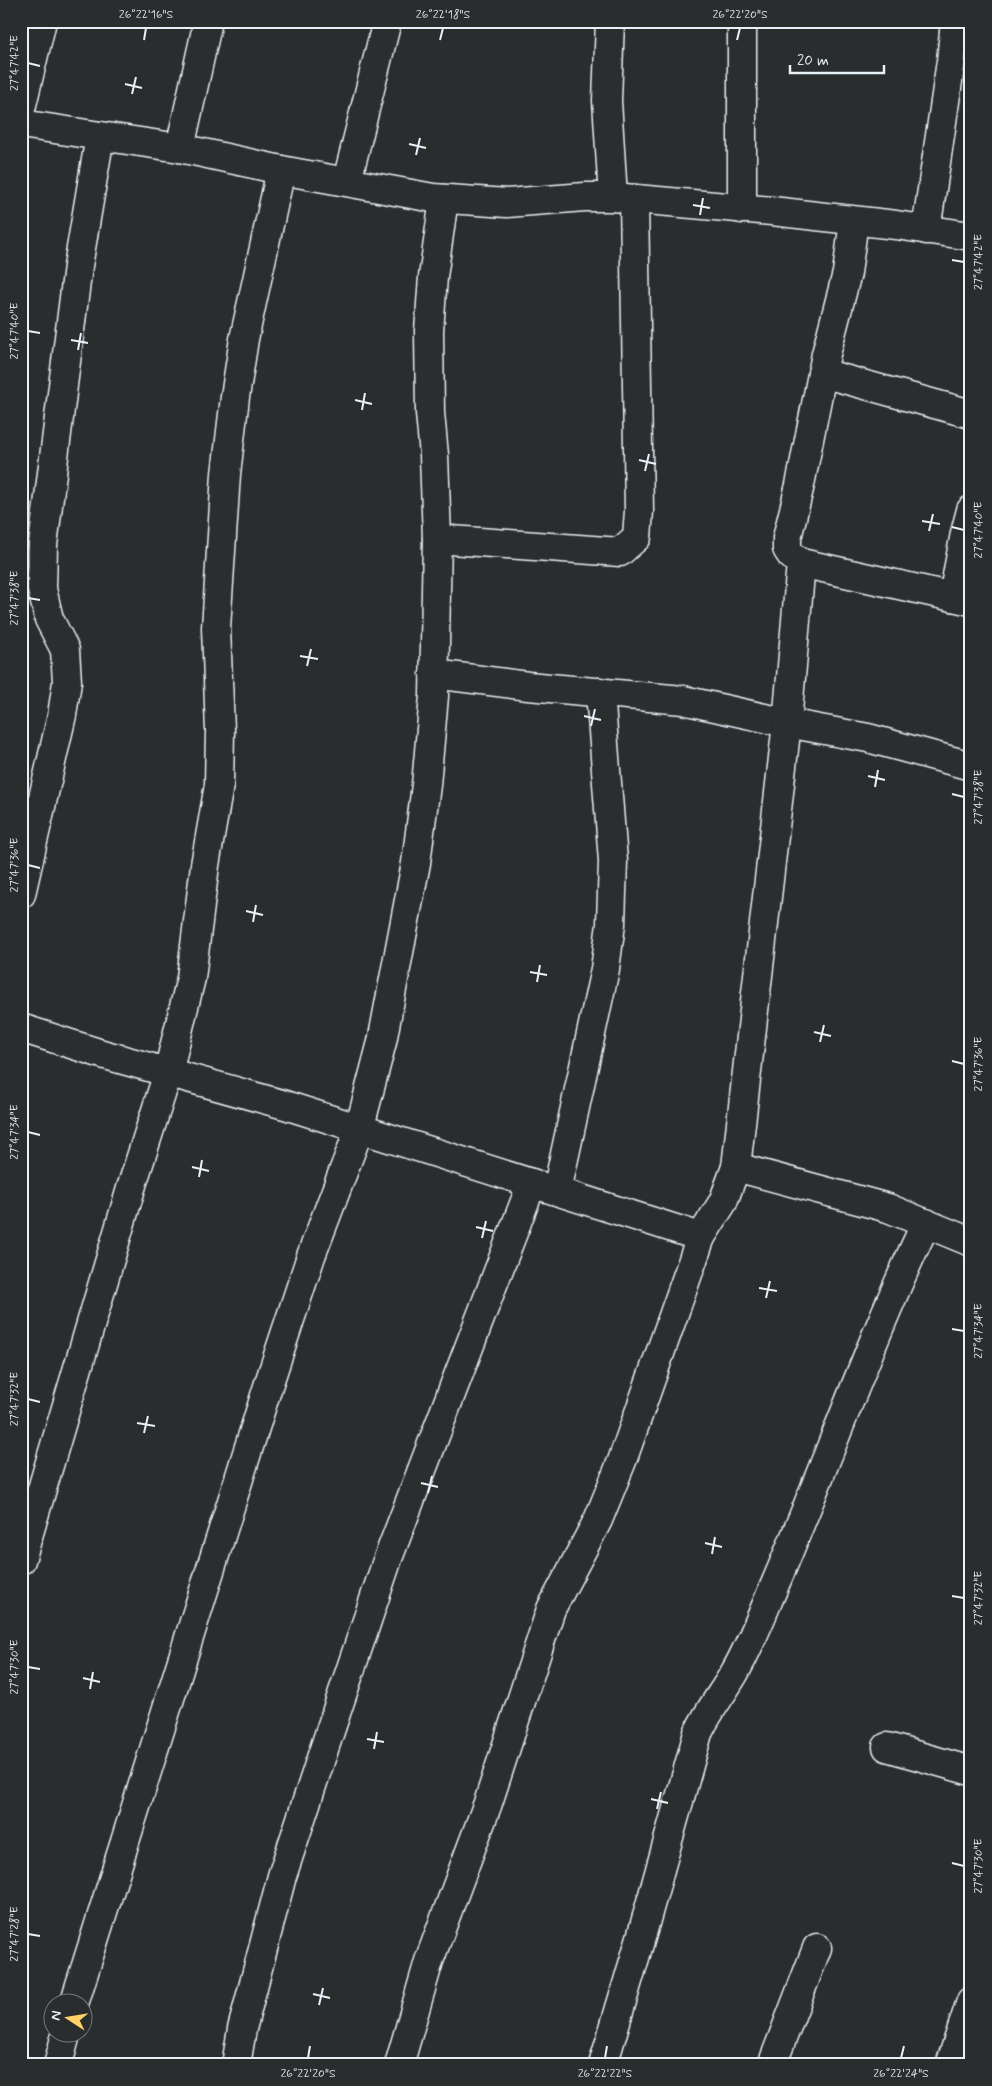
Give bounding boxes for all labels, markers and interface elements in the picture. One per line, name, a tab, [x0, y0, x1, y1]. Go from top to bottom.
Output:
text: 26°22'16"S	[119, 7, 174, 23]
text: 26°22'18"S	[416, 7, 470, 23]
text: 26°22'20"S	[712, 7, 768, 23]
text: 27°47'42"E	[7, 35, 23, 91]
scale bar	[790, 42, 883, 74]
text: 20 m	[797, 51, 829, 71]
text: 27°47'42"E	[971, 234, 987, 290]
text: 27°47'40"E	[7, 303, 23, 359]
text: 27°47'40"E	[971, 502, 987, 558]
text: 27°47'38"E	[7, 571, 23, 625]
text: 27°47'38"E	[971, 770, 987, 824]
text: 27°47'36"E	[7, 838, 23, 892]
text: 27°47'36"E	[971, 1037, 987, 1091]
text: 27°47'34"E	[7, 1104, 23, 1160]
text: 27°47'34"E	[971, 1303, 987, 1359]
text: 27°47'32"E	[7, 1372, 23, 1426]
text: 27°47'32"E	[971, 1571, 987, 1625]
text: 27°47'30"E	[7, 1639, 23, 1695]
text: 27°47'30"E	[971, 1838, 987, 1894]
text: 27°47'28"E	[7, 1906, 23, 1962]
north arrow	[42, 1994, 92, 2044]
text: N	[46, 2009, 66, 2022]
text: 26°22'20"S	[280, 2066, 336, 2082]
text: 26°22'22"S	[578, 2066, 633, 2082]
text: 26°22'24"S	[873, 2066, 929, 2082]

